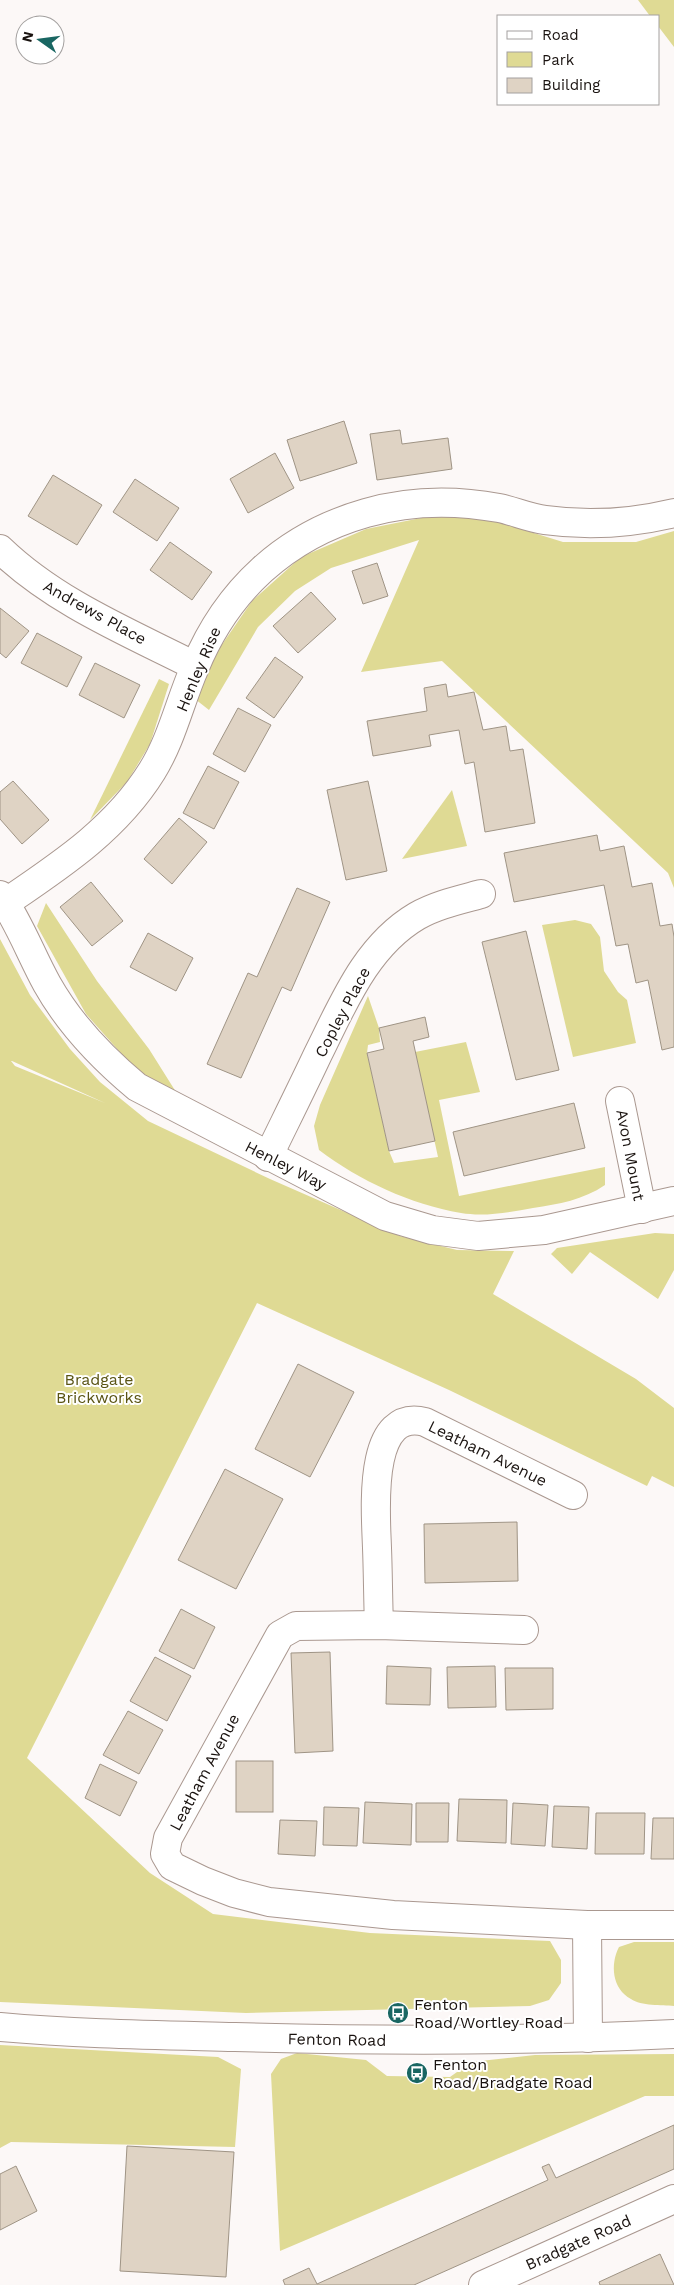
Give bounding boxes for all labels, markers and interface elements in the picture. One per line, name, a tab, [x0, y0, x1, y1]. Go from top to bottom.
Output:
north arrow	[15, 15, 65, 65]
legend	[497, 15, 659, 105]
text: Road	[542, 26, 579, 44]
text: N	[18, 30, 36, 44]
text: Park	[542, 51, 575, 69]
text: Building	[542, 76, 600, 94]
street label: Andrews Place	[40, 576, 150, 649]
street label: Henley Rise	[172, 624, 225, 714]
street label: Copley Place	[311, 964, 374, 1061]
street label: Avon Mount	[612, 1108, 649, 1203]
street label: Henley Way	[242, 1137, 330, 1194]
park label: Bradgate Brickworks	[56, 1370, 142, 1407]
street label: Leatham Avenue	[425, 1416, 550, 1490]
street label: Leatham Avenue	[166, 1711, 243, 1834]
place label: Fenton Road/Wortley Road	[414, 1995, 563, 2032]
bus stop icon: Fenton Road/Wortley Road	[386, 2001, 410, 2025]
street label: Fenton Road	[288, 2029, 386, 2050]
place label: Fenton Road/Bradgate Road	[433, 2055, 593, 2092]
bus stop icon: Fenton Road/Bradgate Road	[405, 2061, 429, 2085]
street label: Bradgate Road	[522, 2211, 634, 2274]

